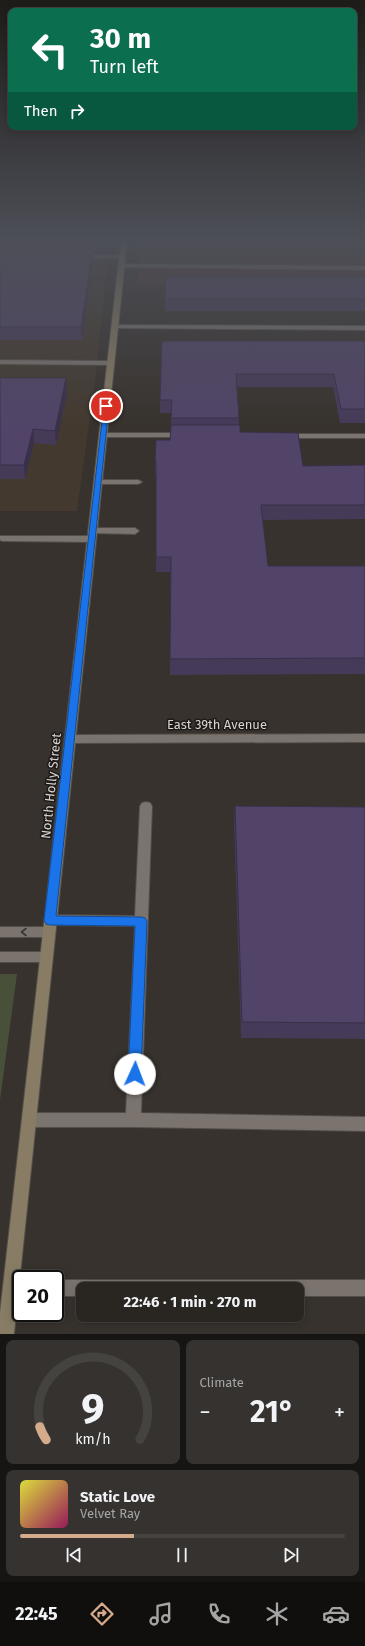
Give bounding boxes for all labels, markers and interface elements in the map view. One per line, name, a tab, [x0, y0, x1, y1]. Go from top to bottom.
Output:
text: 30 m	[90, 22, 151, 55]
icon: left	[24, 24, 76, 76]
text: Turn left	[90, 56, 159, 78]
icon: right	[66, 100, 88, 122]
text: Then	[24, 102, 58, 120]
pin	[89, 389, 123, 423]
icon: arrive	[95, 395, 117, 417]
street label: East 39th Avenue	[167, 717, 267, 732]
street label: North Holly Street	[38, 732, 64, 840]
one-way arrow	[21, 928, 27, 936]
position arrow	[114, 1053, 156, 1095]
speed limit sign: 20	[12, 1270, 64, 1322]
text: 22:46 · 1 min · 270 m	[124, 1293, 256, 1311]
text: Climate	[200, 1375, 244, 1390]
text: 9	[81, 1384, 104, 1434]
text: 21°	[250, 1394, 294, 1430]
text: −	[200, 1399, 211, 1426]
text: +	[334, 1399, 345, 1426]
text: km/h	[75, 1431, 110, 1448]
text: Static Love	[80, 1488, 155, 1506]
text: Velvet Ray	[80, 1506, 140, 1521]
icon: previous	[63, 1544, 85, 1566]
icon: pause	[171, 1544, 193, 1566]
icon: next	[280, 1544, 302, 1566]
icon: directions	[88, 1600, 116, 1628]
icon: music	[147, 1600, 175, 1628]
icon: phone	[205, 1600, 233, 1628]
icon: climate	[263, 1600, 291, 1628]
icon: car	[322, 1600, 350, 1628]
text: 22:45	[15, 1603, 58, 1625]

